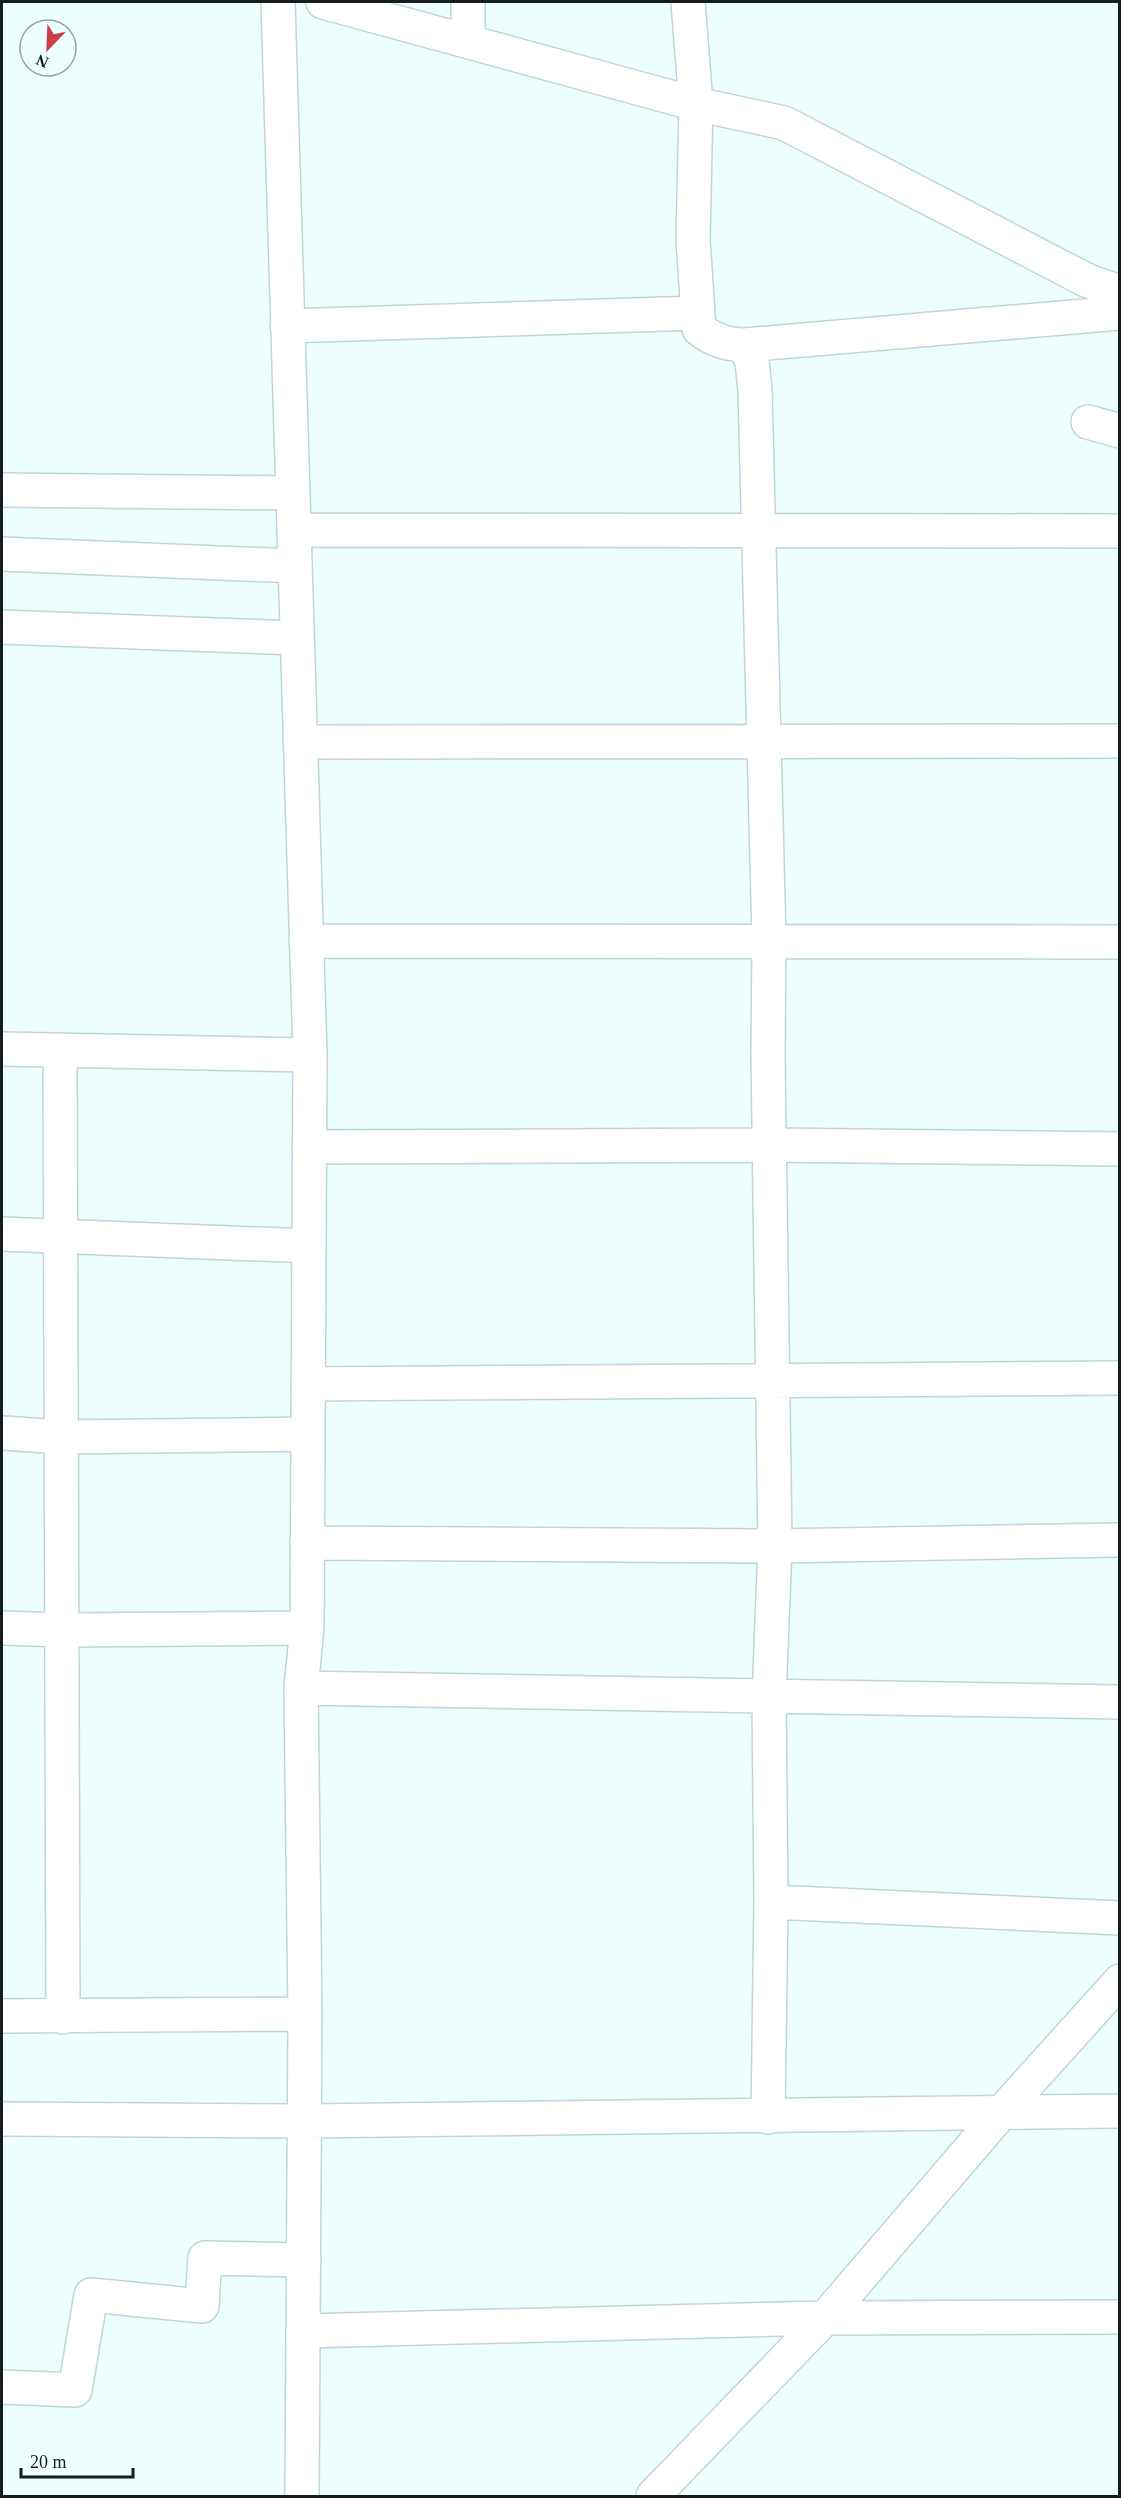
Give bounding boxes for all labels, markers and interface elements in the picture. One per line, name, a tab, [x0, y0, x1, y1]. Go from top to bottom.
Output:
north arrow	[18, 18, 78, 78]
text: N	[33, 51, 51, 71]
scale bar	[21, 2441, 134, 2479]
text: 20 m	[30, 2452, 67, 2472]

